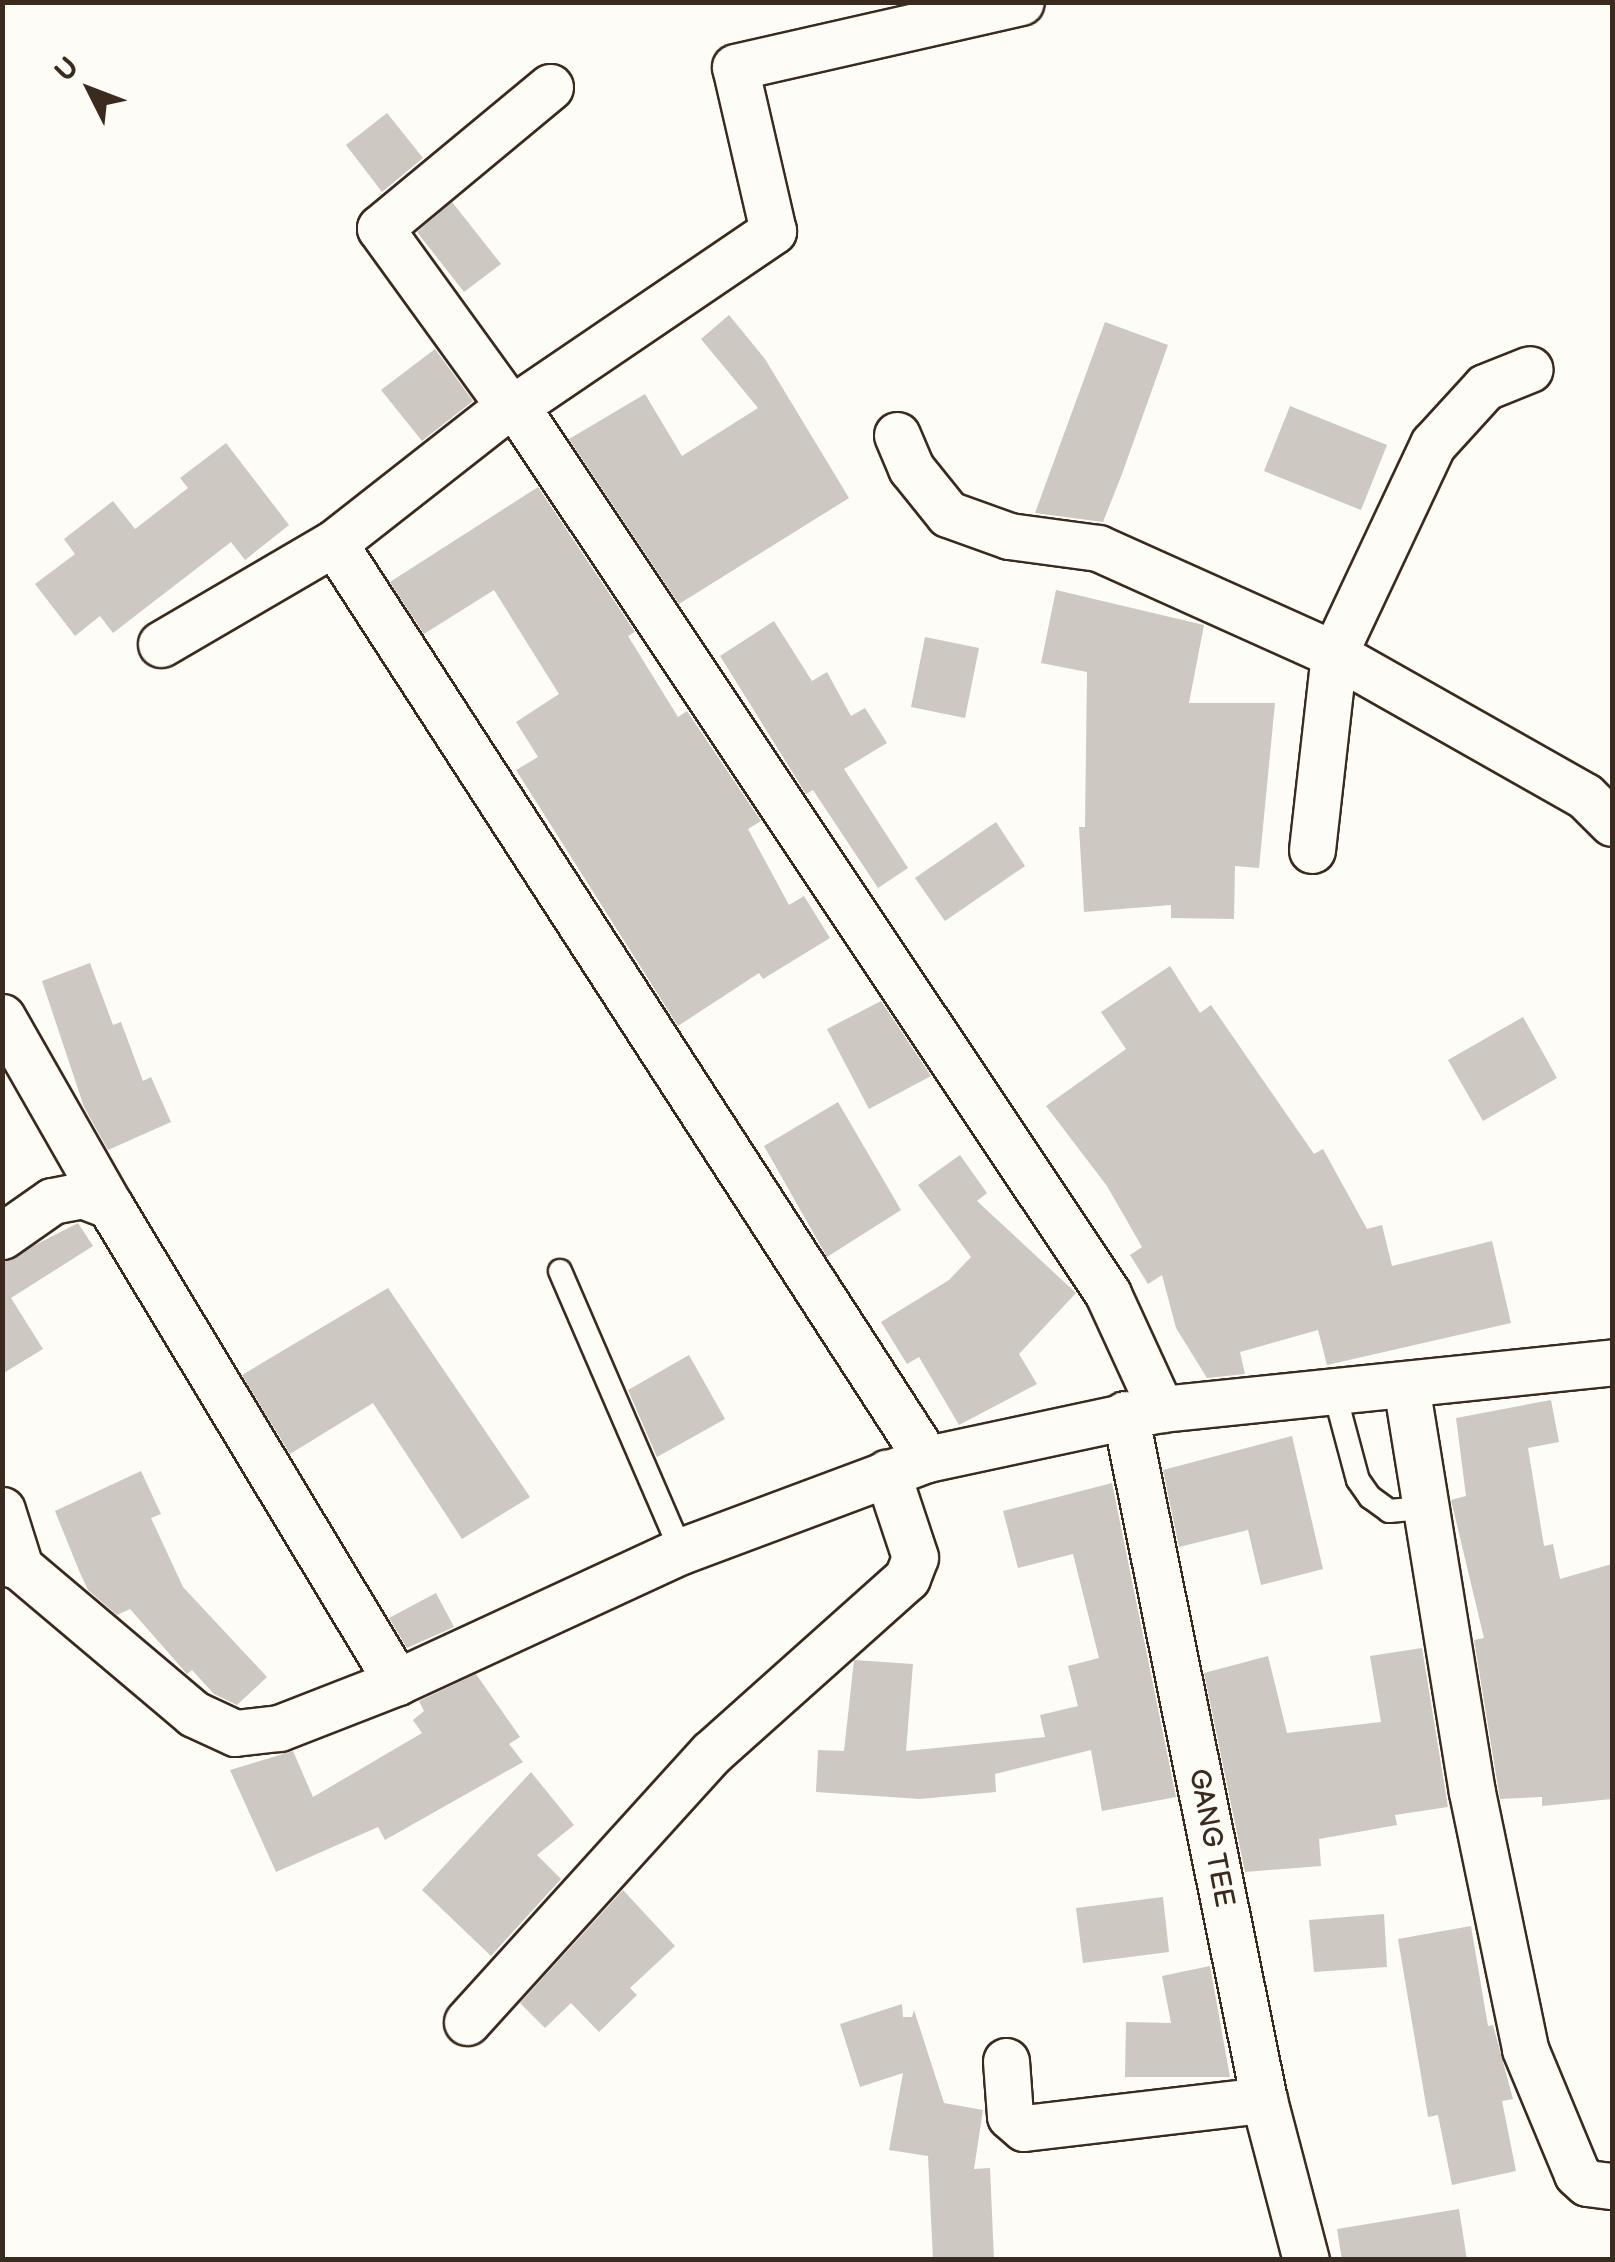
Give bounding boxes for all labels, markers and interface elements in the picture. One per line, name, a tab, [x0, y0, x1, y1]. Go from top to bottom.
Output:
north arrow	[40, 40, 140, 140]
text: U	[48, 51, 86, 88]
street label: GANG TEE	[1181, 1766, 1241, 1910]

